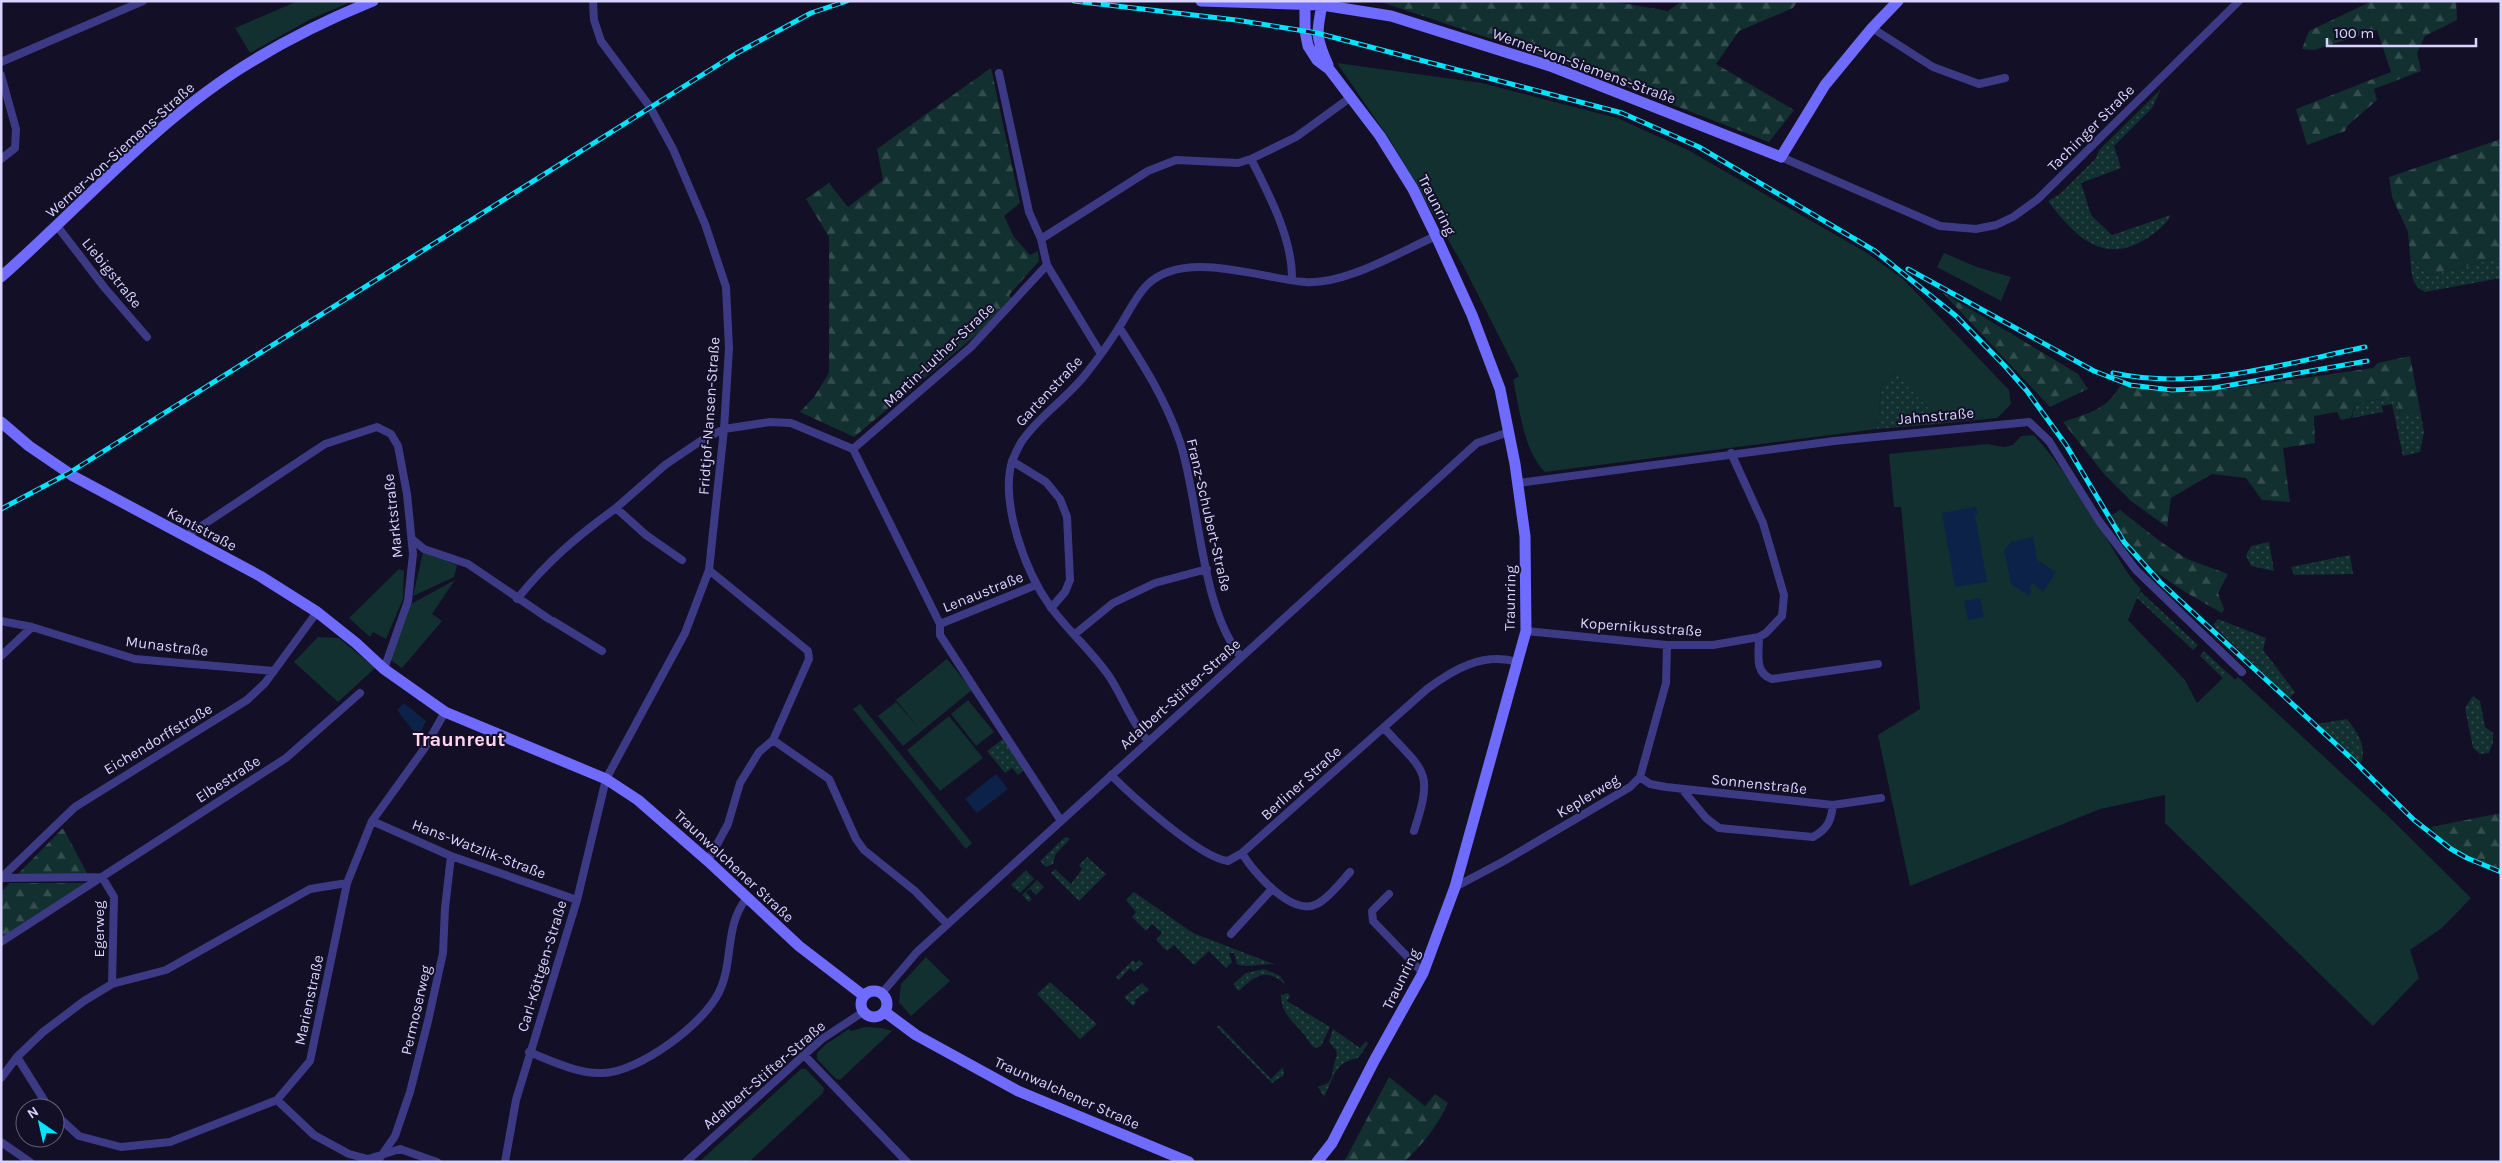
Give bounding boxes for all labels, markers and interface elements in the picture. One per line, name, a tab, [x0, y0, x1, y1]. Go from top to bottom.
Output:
scale bar	[2327, 15, 2476, 47]
street label: Werner-von-Siemens-Straße	[1490, 24, 1678, 108]
text: 100 m	[2334, 24, 2374, 42]
street label: Werner-von-Siemens-Straße	[42, 78, 198, 222]
street label: Tachinger Straße	[2044, 81, 2138, 175]
street label: Traunring	[1414, 172, 1460, 239]
street label: Liebigstraße	[78, 234, 146, 312]
street label: Martin-Luther-Straße	[880, 299, 998, 411]
street label: Fridtjof-Nansen-Straße	[695, 336, 723, 496]
street label: Gartenstraße	[1012, 352, 1086, 430]
street label: Jahnstraße	[1897, 404, 1975, 428]
street label: Franz-Schubert-Straße	[1183, 437, 1235, 593]
street label: Marktstraße	[380, 473, 406, 559]
street label: Kantstraße	[164, 503, 240, 555]
street label: Traunring	[1500, 564, 1520, 631]
street label: Lenaustraße	[940, 568, 1026, 616]
street label: Kopernikusstraße	[1579, 614, 1703, 640]
street label: Munastraße	[125, 632, 209, 660]
street label: Adalbert-Stifter-Straße	[1116, 635, 1244, 753]
street label: Eichendorffstraße	[101, 700, 215, 778]
district label: Traunreut	[413, 728, 505, 751]
street label: Berliner Straße	[1257, 742, 1345, 824]
street label: Elbestraße	[192, 751, 264, 807]
street label: Keplerweg	[1553, 770, 1623, 822]
street label: Sonnenstraße	[1710, 770, 1808, 798]
street label: Traunwalchener Straße	[670, 806, 798, 926]
street label: Hans-Watzlik-Straße	[409, 815, 549, 883]
street label: Carl-Köttgen-Straße	[513, 898, 571, 1034]
street label: Egerweg	[90, 900, 108, 958]
street label: Traunring	[1379, 945, 1424, 1012]
street label: Marienstraße	[291, 953, 327, 1047]
street label: Permoserweg	[397, 963, 435, 1057]
street label: Adalbert-Stifter-Straße	[699, 1017, 829, 1133]
street label: Traunwalchener Straße	[992, 1053, 1142, 1133]
north arrow	[15, 1098, 65, 1148]
text: N	[24, 1103, 42, 1122]

